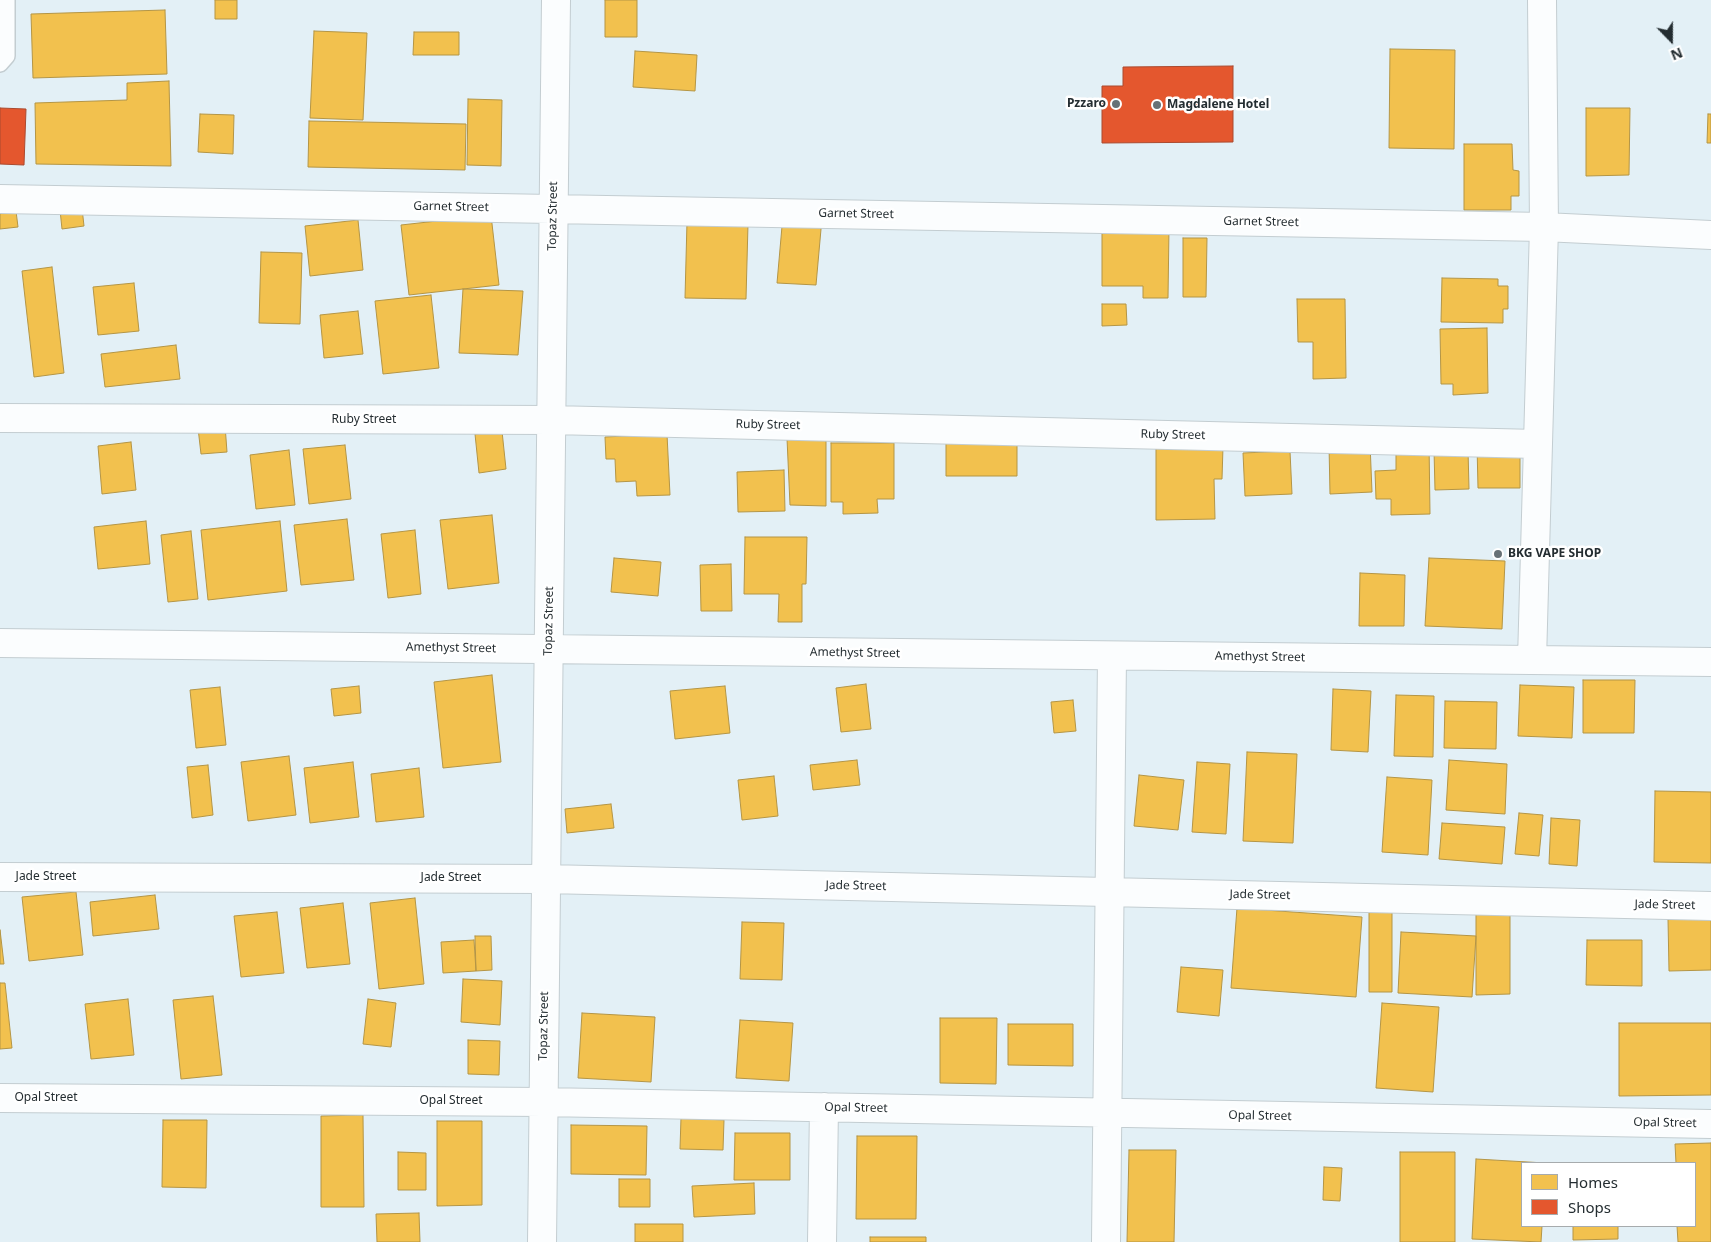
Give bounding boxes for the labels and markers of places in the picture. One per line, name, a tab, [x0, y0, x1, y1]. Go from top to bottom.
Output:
place label: Pzzaro	[1067, 97, 1106, 111]
marker: Pzzaro	[1110, 98, 1122, 110]
place label: Magdalene Hotel	[1167, 98, 1269, 112]
marker: Magdalene Hotel	[1151, 99, 1163, 111]
place label: BKG VAPE SHOP	[1508, 547, 1601, 561]
marker: BKG VAPE SHOP	[1492, 548, 1504, 560]

